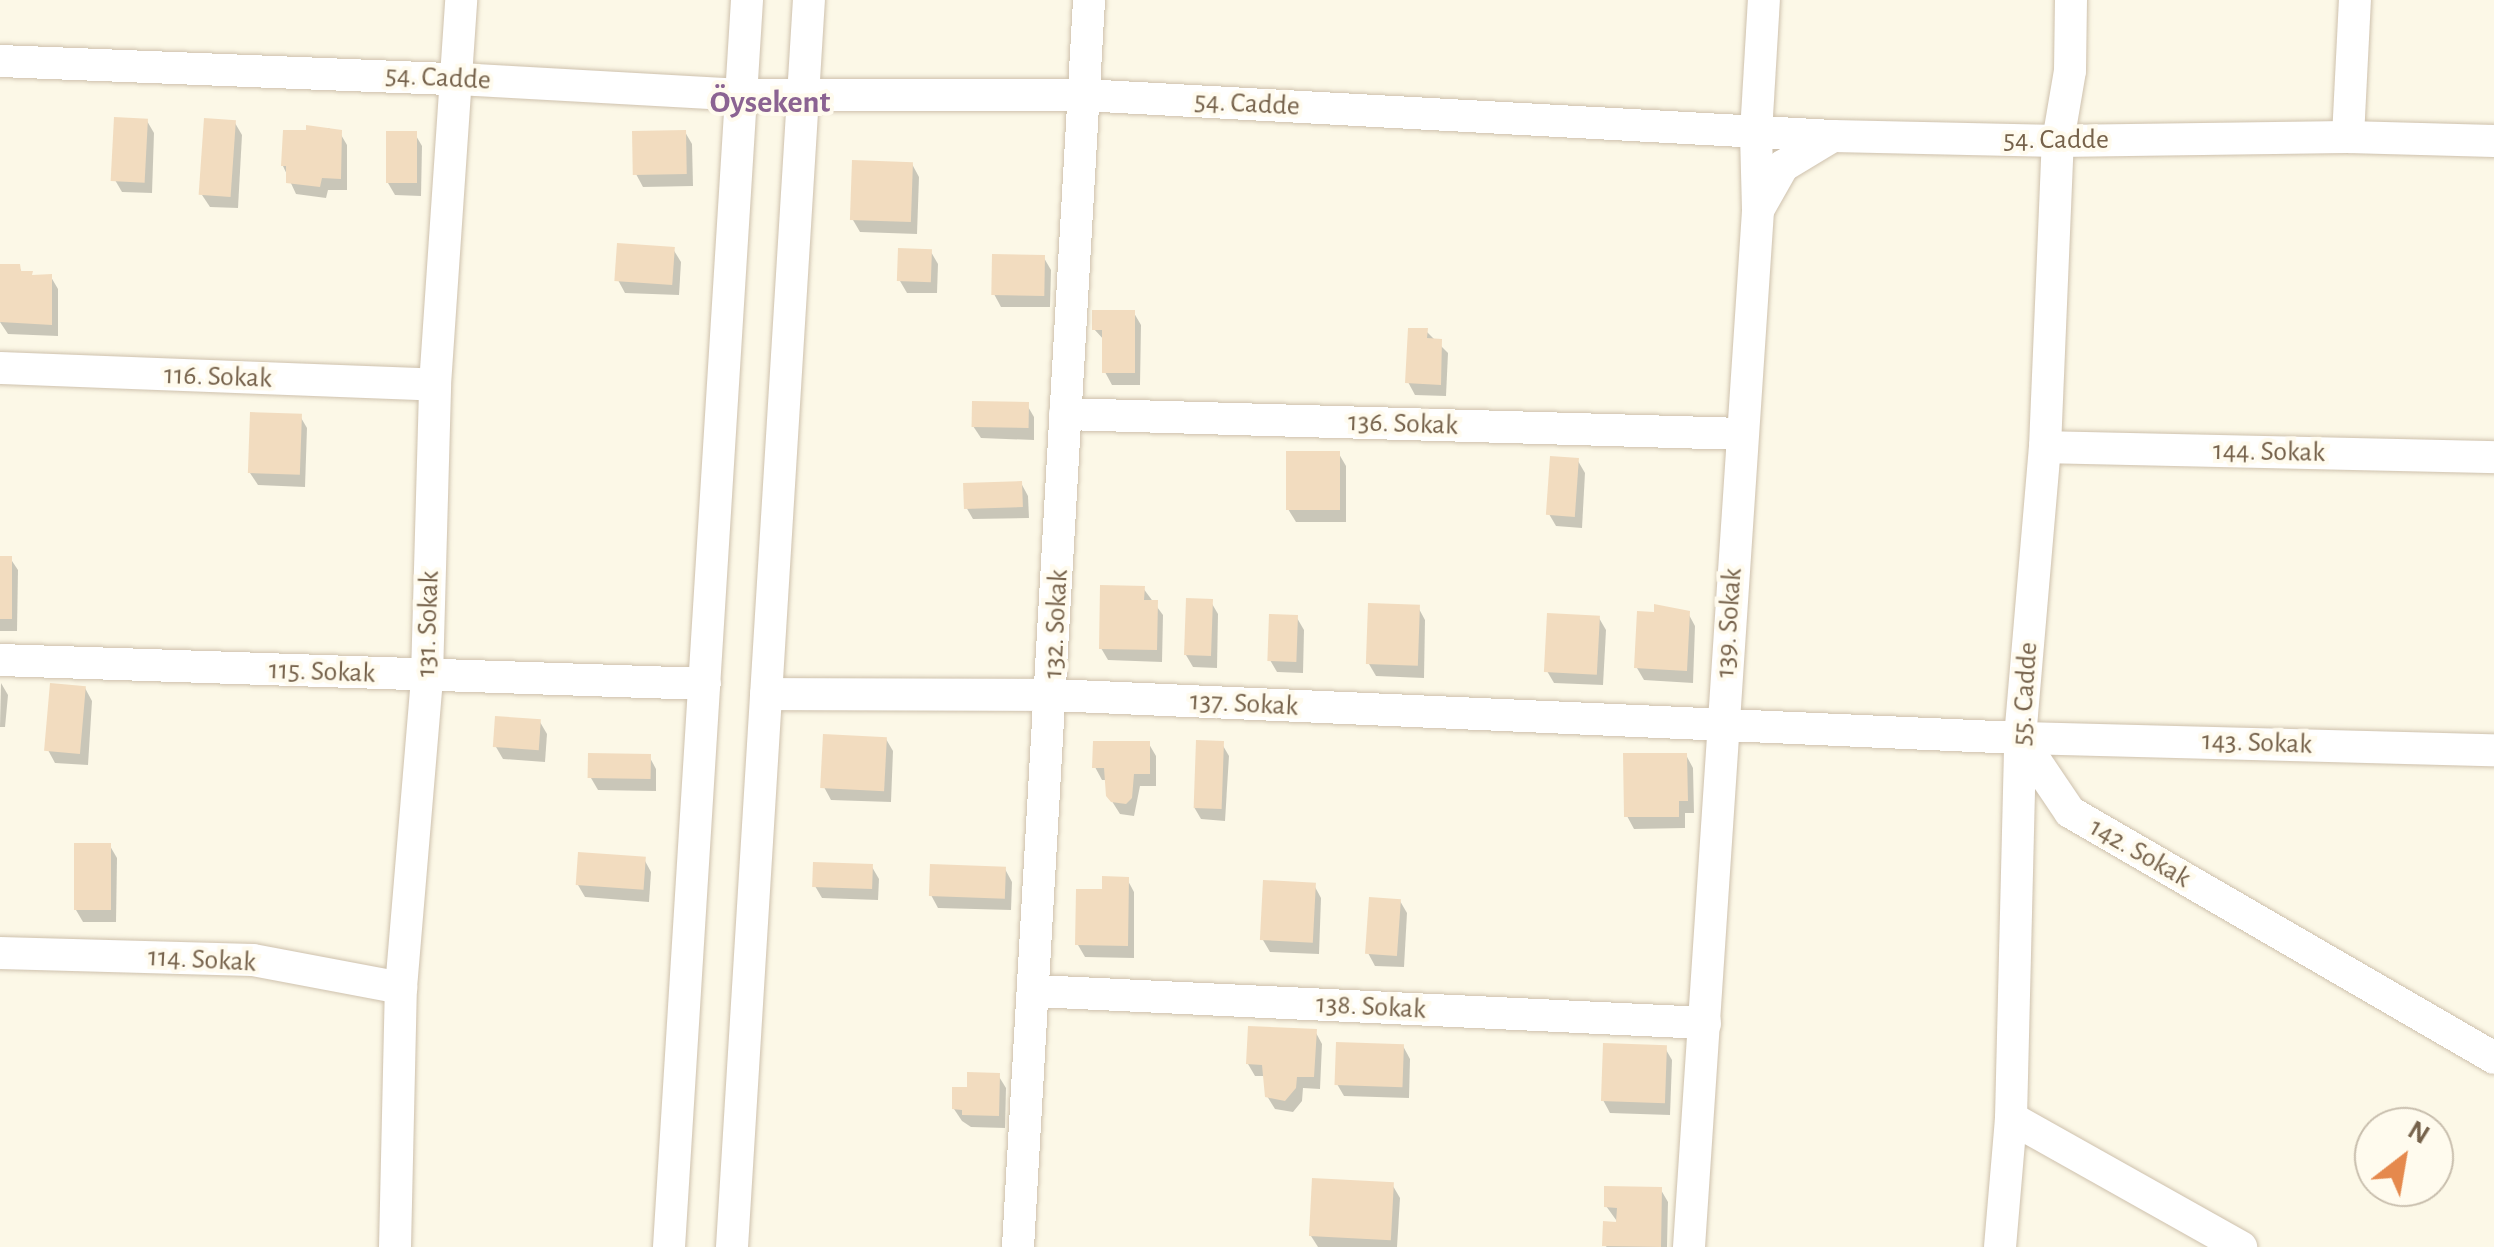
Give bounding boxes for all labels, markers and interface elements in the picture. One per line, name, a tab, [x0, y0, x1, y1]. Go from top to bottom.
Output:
street label: 54. Cadde	[384, 58, 492, 98]
district label: Öysekent	[710, 83, 830, 121]
street label: 54. Cadde	[1193, 84, 1301, 124]
street label: 54. Cadde	[2003, 123, 2109, 157]
street label: 116. Sokak	[164, 358, 272, 396]
street label: 136. Sokak	[1348, 405, 1458, 443]
street label: 144. Sokak	[2213, 434, 2325, 470]
street label: 139. Sokak	[1708, 567, 1750, 679]
street label: 132. Sokak	[1036, 569, 1076, 679]
street label: 131. Sokak	[409, 570, 447, 678]
street label: 55. Cadde	[2005, 641, 2045, 747]
street label: 115. Sokak	[268, 653, 376, 691]
street label: 137. Sokak	[1189, 684, 1299, 724]
street label: 143. Sokak	[2201, 724, 2313, 762]
street label: 142. Sokak	[2083, 811, 2197, 895]
street label: 114. Sokak	[147, 940, 257, 980]
street label: 138. Sokak	[1315, 987, 1427, 1027]
north arrow	[2354, 1107, 2454, 1207]
text: N	[2403, 1116, 2434, 1150]

